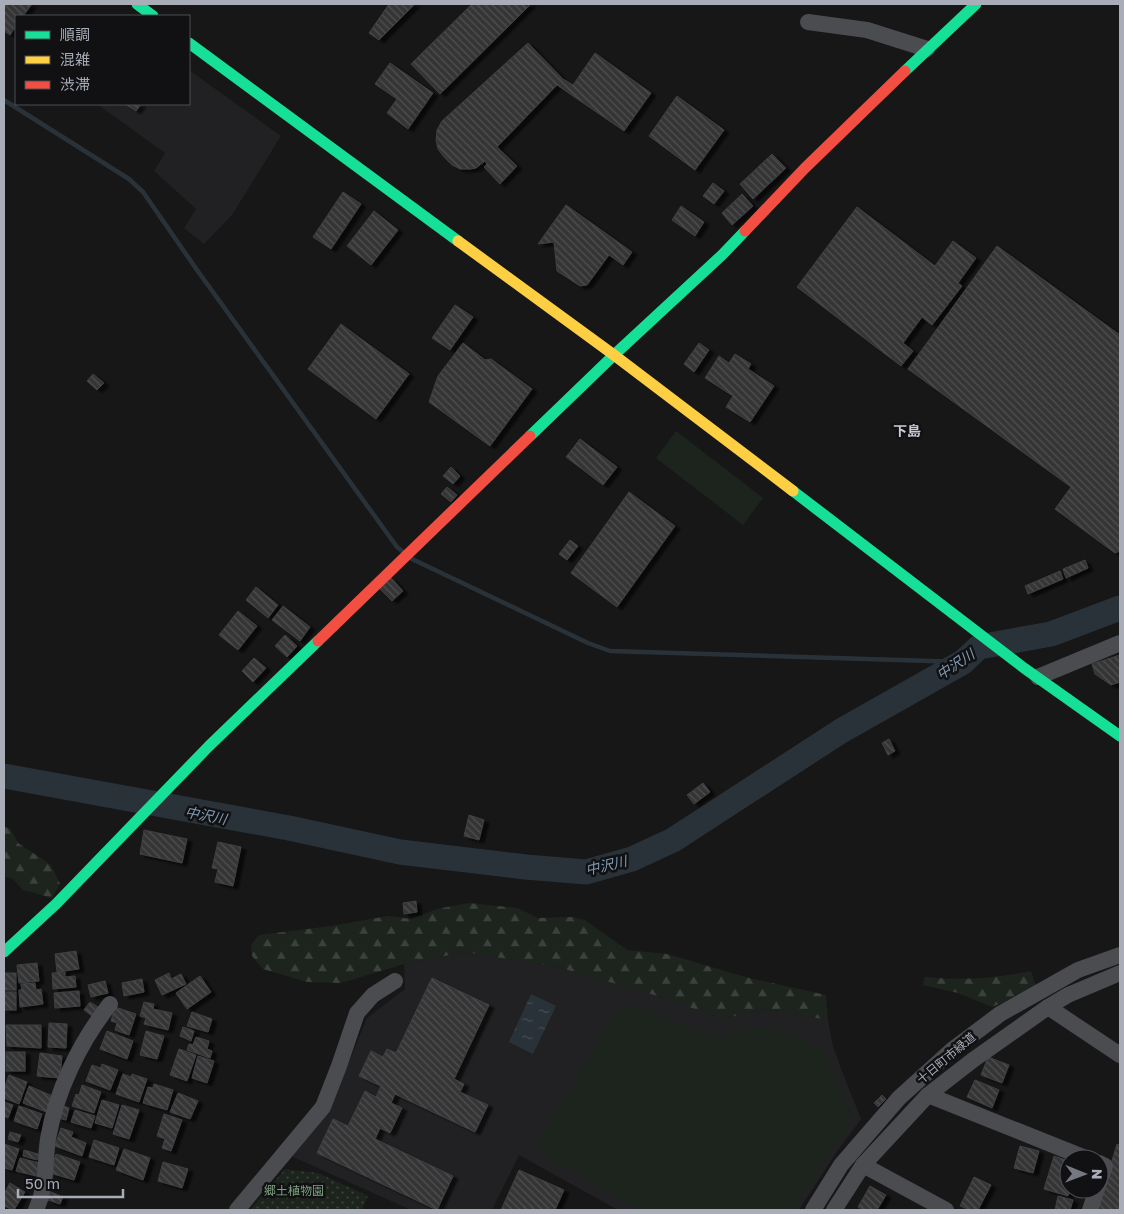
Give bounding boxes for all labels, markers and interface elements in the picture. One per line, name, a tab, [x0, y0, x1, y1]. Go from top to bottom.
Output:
legend	[15, 15, 190, 105]
text: 順調	[60, 25, 90, 43]
text: 混雑	[60, 50, 90, 68]
text: 渋滞	[60, 75, 90, 93]
district label: 下島	[893, 422, 921, 439]
water label: 中沢川	[933, 644, 979, 683]
water label: 中沢川	[184, 803, 230, 828]
water label: 中沢川	[584, 852, 630, 878]
street label: 十日町市緑道	[914, 1029, 978, 1087]
north arrow	[1059, 1149, 1109, 1199]
scale bar	[18, 1166, 122, 1198]
text: N	[1089, 1169, 1106, 1180]
text: 50 m	[25, 1174, 60, 1192]
park label: 郷土植物園	[264, 1183, 324, 1198]

